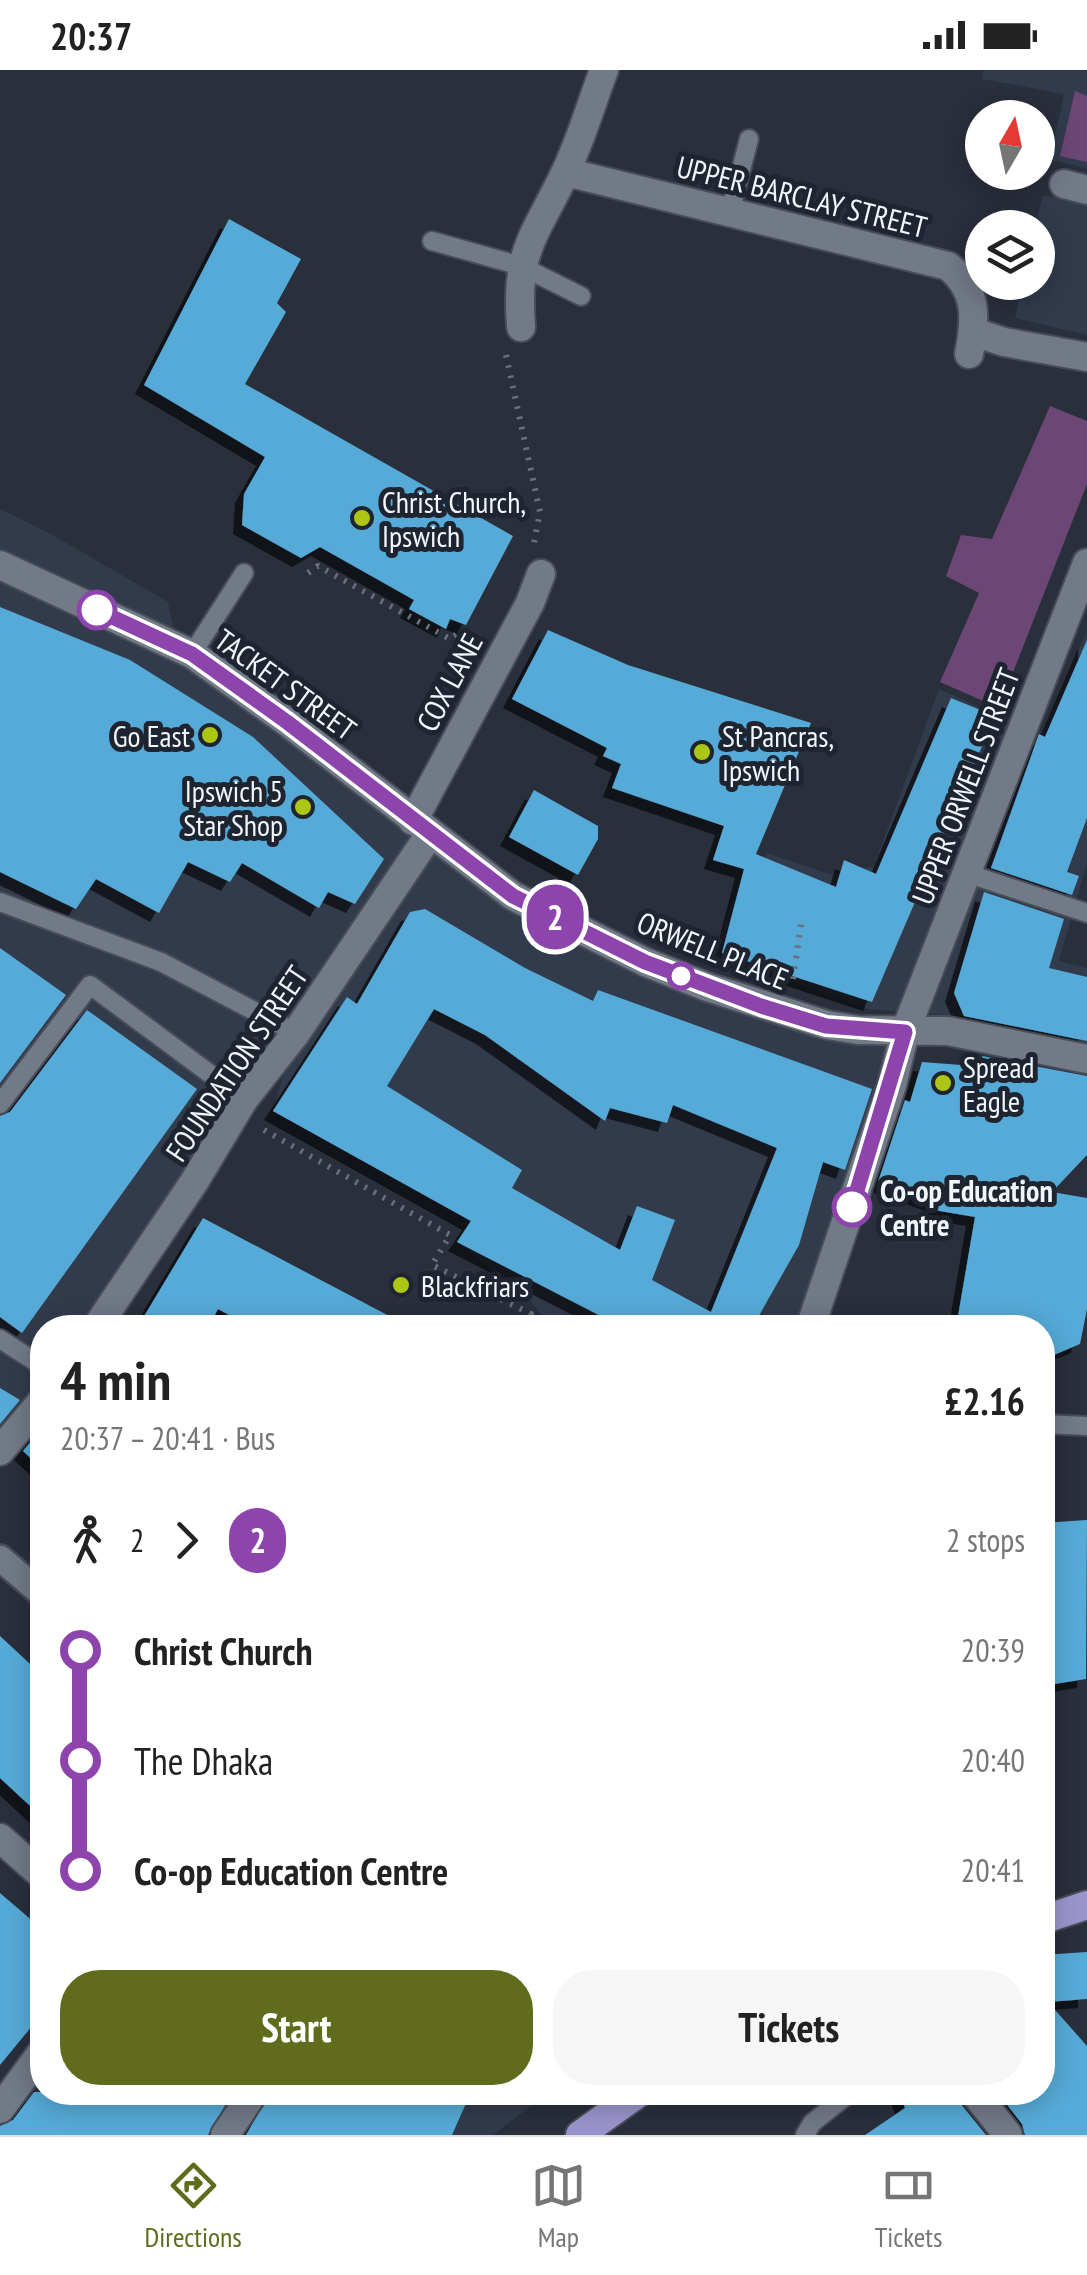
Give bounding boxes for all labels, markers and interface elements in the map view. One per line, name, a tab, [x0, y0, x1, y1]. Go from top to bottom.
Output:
text: 20:37	[50, 11, 132, 60]
north arrow	[965, 100, 1055, 190]
map controls	[965, 100, 1055, 300]
street label: UPPER BARCLAY STREET	[673, 146, 931, 246]
button: layers	[965, 210, 1055, 300]
place label: Christ Church, Ipswich	[382, 482, 526, 555]
marker: Christ Church, Ipswich	[351, 507, 373, 529]
unlabelled marker	[78, 591, 116, 629]
street label: TACKET STREET	[208, 620, 364, 748]
street label: COX LANE	[407, 626, 491, 738]
street label: UPPER ORWELL STREET	[902, 663, 1028, 909]
place label: Go East	[113, 716, 191, 755]
place label: St Pancras, Ipswich	[722, 716, 834, 789]
marker: Go East	[199, 724, 221, 746]
marker: St Pancras, Ipswich	[691, 741, 713, 763]
place label: Ipswich 5 Star Shop	[183, 771, 283, 844]
marker: Ipswich 5 Star Shop	[292, 796, 314, 818]
line badge: 2	[522, 884, 588, 950]
text: 2	[547, 894, 563, 940]
street label: ORWELL PLACE	[632, 902, 794, 998]
street label: FOUNDATION STREET	[156, 958, 316, 1168]
unlabelled marker	[668, 963, 694, 989]
place label: Spread Eagle	[963, 1047, 1035, 1120]
marker: Spread Eagle	[932, 1072, 954, 1094]
place label: Co-op Education Centre	[880, 1171, 1053, 1244]
marker: Co-op Education Centre	[833, 1188, 871, 1226]
place label: Blackfriars	[421, 1266, 529, 1305]
marker: Blackfriars	[390, 1274, 412, 1296]
text: 4 min	[60, 1344, 171, 1415]
text: £2.16	[944, 1376, 1025, 1425]
text: 20:37 – 20:41 · Bus	[60, 1417, 275, 1459]
icon: walk	[60, 1513, 115, 1568]
icon: forward	[159, 1513, 214, 1568]
text: 2	[249, 1517, 266, 1563]
text: 2	[130, 1519, 144, 1561]
text: 2 stops	[946, 1519, 1025, 1561]
text: Christ Church	[134, 1626, 313, 1675]
text: 20:39	[961, 1629, 1025, 1671]
text: The Dhaka	[134, 1736, 273, 1785]
text: 20:40	[961, 1739, 1025, 1781]
text: Co-op Education Centre	[134, 1846, 448, 1895]
text: 20:41	[961, 1849, 1025, 1891]
button: Start	[60, 1970, 533, 2085]
button: Tickets	[553, 1970, 1025, 2085]
tab: Directions	[144, 2158, 242, 2255]
tab: Map	[531, 2158, 586, 2255]
tab: Tickets	[875, 2158, 943, 2255]

